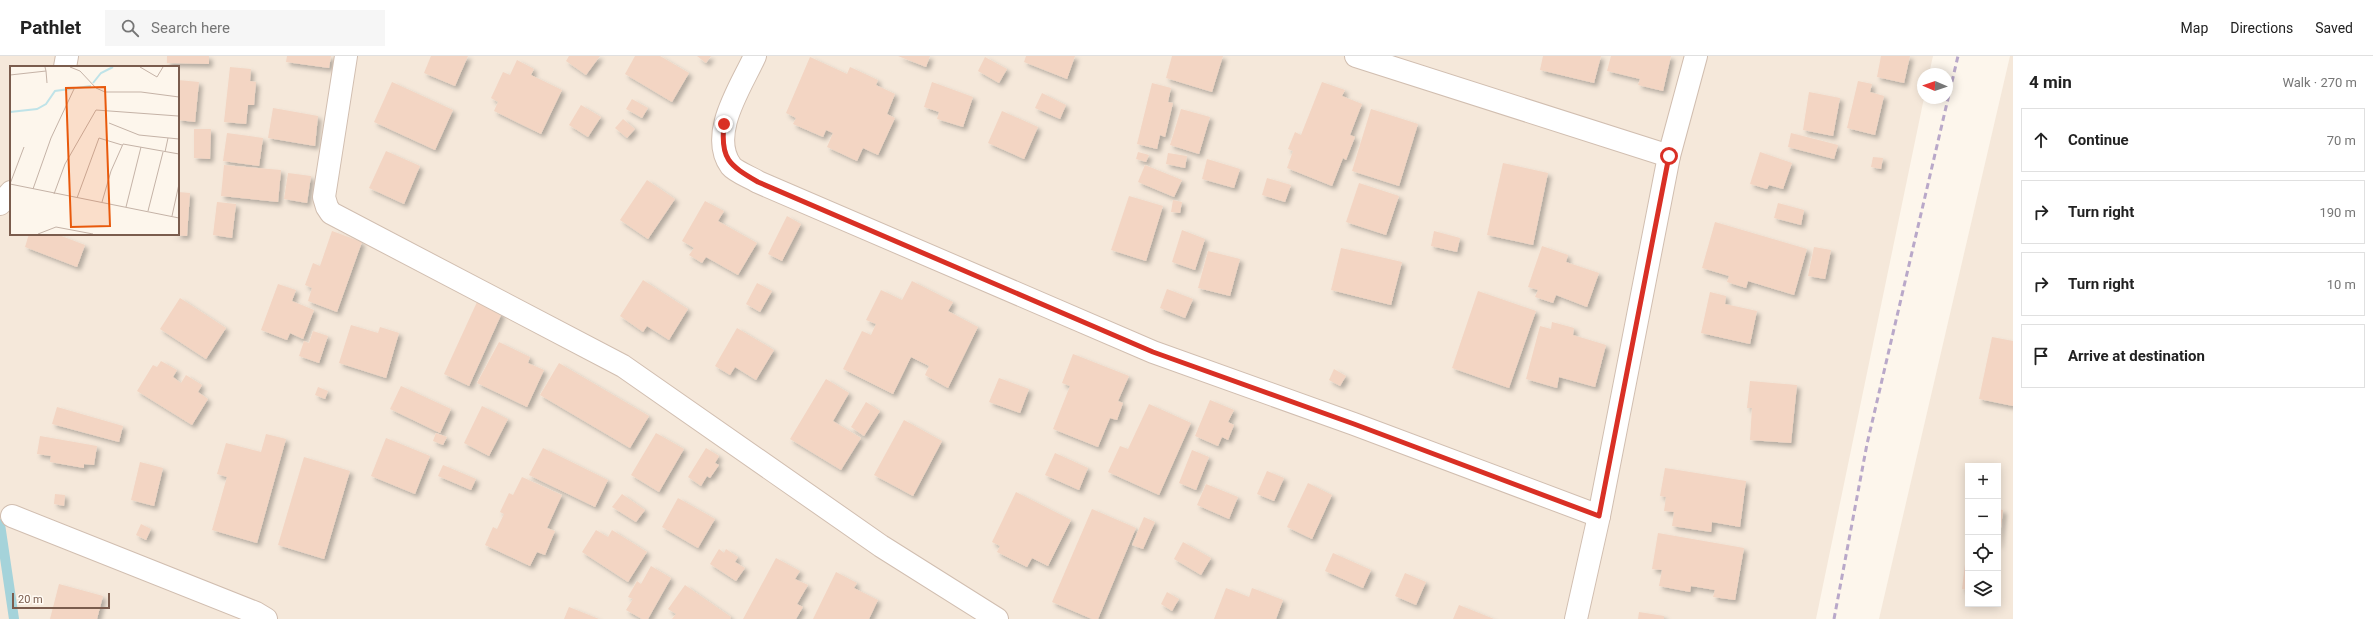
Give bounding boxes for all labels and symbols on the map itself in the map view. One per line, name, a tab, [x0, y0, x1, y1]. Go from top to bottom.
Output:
inset map	[10, 66, 179, 235]
north arrow	[1917, 68, 1953, 104]
route end	[715, 115, 733, 133]
route start	[1660, 147, 1678, 165]
scale bar	[12, 591, 110, 610]

